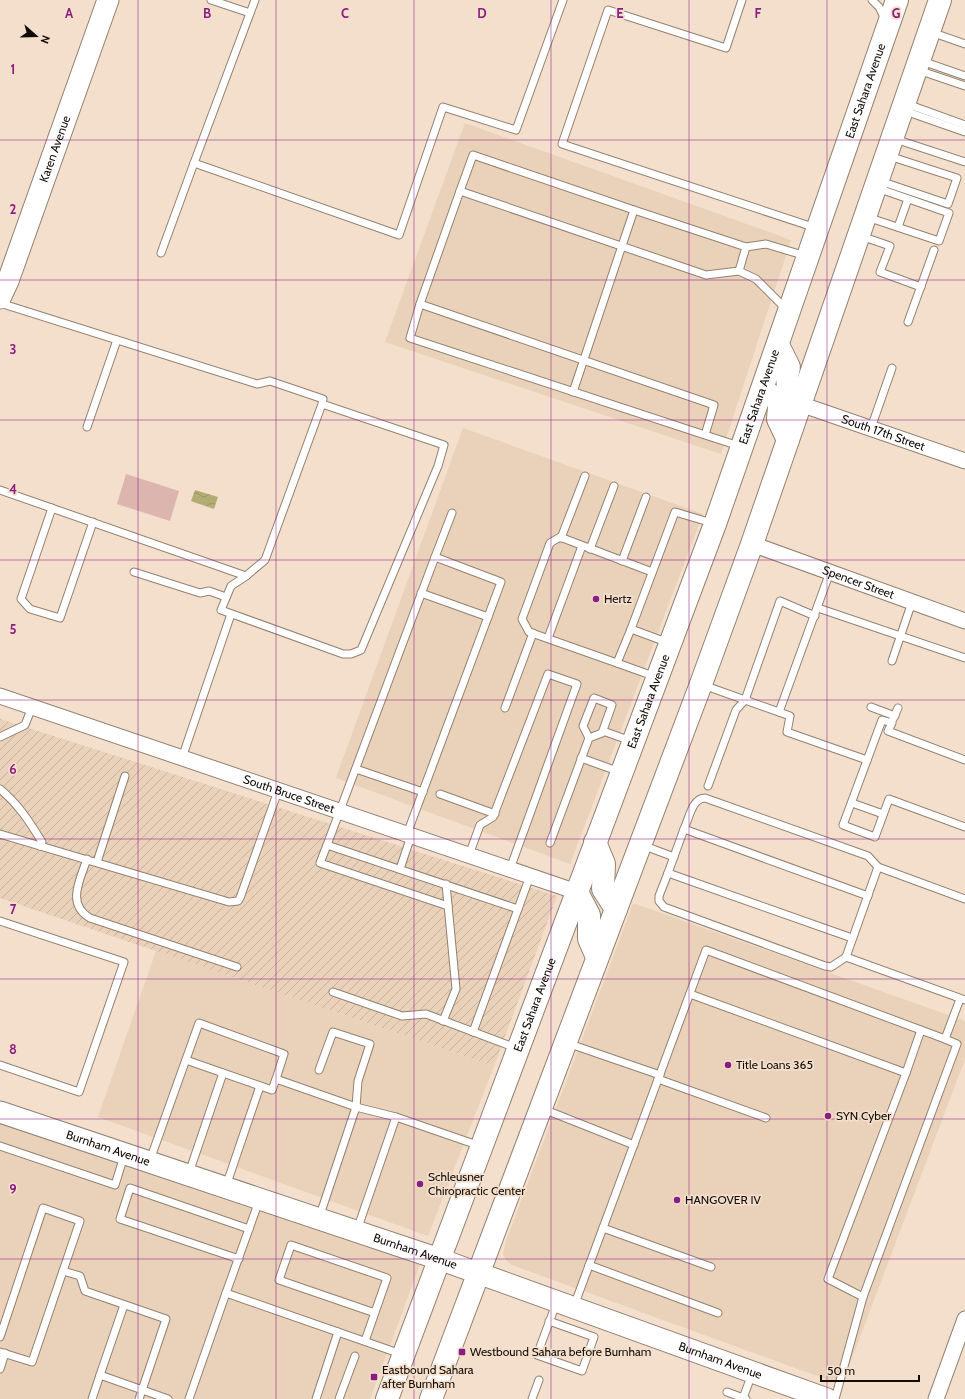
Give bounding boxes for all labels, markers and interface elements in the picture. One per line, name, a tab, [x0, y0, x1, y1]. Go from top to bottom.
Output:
text: A	[65, 5, 74, 21]
text: B	[203, 5, 211, 21]
text: C	[341, 5, 349, 21]
text: D	[477, 5, 487, 21]
text: E	[616, 5, 624, 21]
text: F	[755, 5, 762, 21]
text: G	[892, 5, 901, 21]
north arrow	[16, 16, 56, 56]
text: N	[37, 33, 53, 45]
street label: East Sahara Avenue	[842, 41, 888, 140]
text: 1	[11, 61, 15, 77]
street label: Karen Avenue	[36, 113, 73, 184]
text: 2	[10, 201, 17, 217]
text: 3	[9, 341, 17, 357]
street label: East Sahara Avenue	[735, 347, 782, 446]
street label: South 17th Street	[840, 411, 927, 454]
text: 4	[9, 481, 17, 497]
street label: Spencer Street	[820, 562, 896, 602]
place label: Hertz	[604, 591, 632, 606]
marker: Hertz	[591, 594, 601, 604]
text: 5	[10, 621, 17, 637]
street label: East Sahara Avenue	[624, 652, 673, 750]
text: 6	[9, 761, 17, 777]
street label: South Bruce Street	[241, 771, 337, 816]
text: 7	[10, 901, 17, 917]
street label: East Sahara Avenue	[510, 955, 559, 1054]
text: 8	[9, 1041, 17, 1057]
place label: Title Loans 365	[736, 1057, 813, 1072]
marker: Title Loans 365	[723, 1060, 733, 1070]
place label: SYN Cyber	[836, 1108, 891, 1123]
marker: SYN Cyber	[823, 1111, 833, 1121]
street label: Burnham Avenue	[64, 1127, 152, 1169]
place label: Schleusner Chiropractic Center	[428, 1169, 525, 1198]
marker: Schleusner Chiropractic Center	[415, 1179, 425, 1189]
text: 9	[9, 1181, 17, 1197]
place label: HANGOVER IV	[685, 1192, 761, 1207]
marker: HANGOVER IV	[672, 1195, 682, 1205]
street label: Burnham Avenue	[372, 1230, 459, 1272]
street label: Burnham Avenue	[677, 1338, 764, 1382]
place label: Westbound Sahara before Burnham	[470, 1344, 651, 1359]
marker: Westbound Sahara before Burnham	[457, 1347, 467, 1357]
scale bar	[821, 1357, 919, 1383]
place label: Eastbound Sahara after Burnham	[382, 1362, 474, 1391]
text: 50 m	[827, 1363, 855, 1378]
marker: Eastbound Sahara after Burnham	[369, 1372, 379, 1382]

